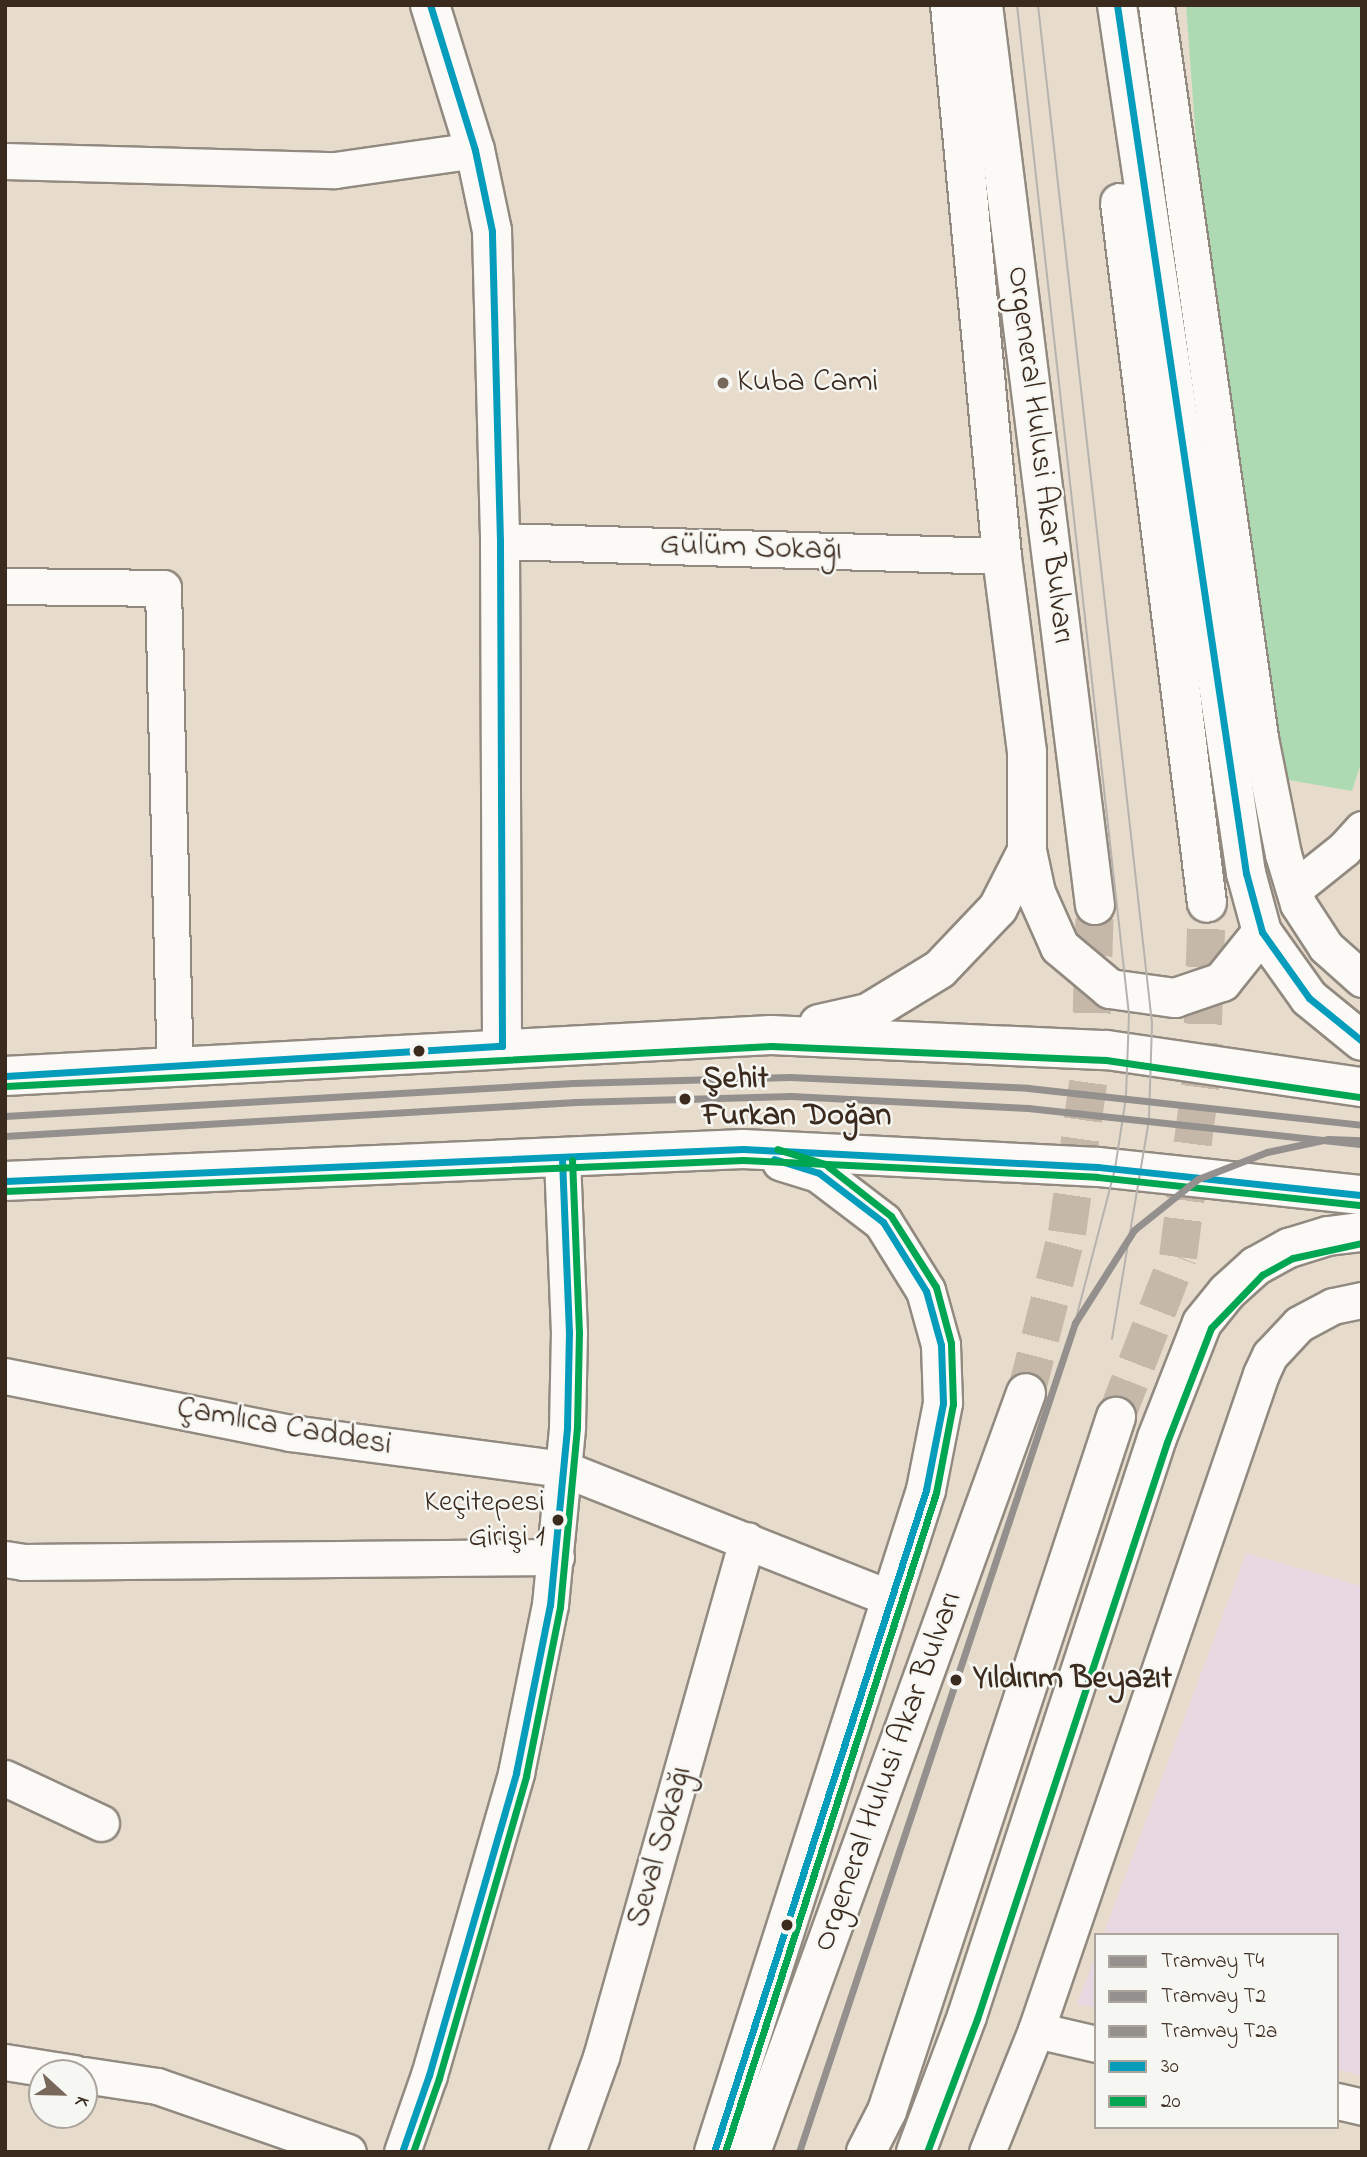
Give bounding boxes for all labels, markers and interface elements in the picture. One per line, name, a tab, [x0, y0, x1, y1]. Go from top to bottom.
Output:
street label: Orgeneral Hulusi Akar Bulvarı	[997, 264, 1081, 646]
place label: Kuba Cami	[737, 364, 878, 402]
marker: Kuba Cami	[715, 375, 731, 391]
street label: Gülüm Sokağı	[659, 527, 843, 571]
unlabelled marker	[412, 1044, 426, 1058]
place label: Şehit Furkan Doğan	[702, 1062, 891, 1137]
marker: Şehit Furkan Doğan	[674, 1088, 696, 1110]
street label: Çamlıca Caddesi	[174, 1390, 394, 1466]
place label: Keçitepesi Girişi 1	[424, 1485, 545, 1556]
marker: Keçitepesi Girişi 1	[551, 1513, 565, 1527]
street label: Orgeneral Hulusi Akar Bulvarı	[806, 1587, 972, 1957]
place label: Yıldırım Beyazıt	[973, 1661, 1172, 1699]
marker: Yıldırım Beyazıt	[945, 1669, 967, 1691]
street label: Seval Sokağı	[620, 1762, 702, 1932]
unlabelled marker	[780, 1918, 794, 1932]
legend	[1094, 1933, 1339, 2129]
text: Tramvay T4	[1161, 1947, 1264, 1977]
text: Tramvay T2	[1161, 1982, 1266, 2012]
text: Tramvay T2a	[1161, 2017, 1277, 2047]
text: 30	[1161, 2052, 1179, 2082]
north arrow	[28, 2059, 98, 2129]
text: 20	[1161, 2087, 1181, 2117]
text: K	[67, 2092, 95, 2111]

